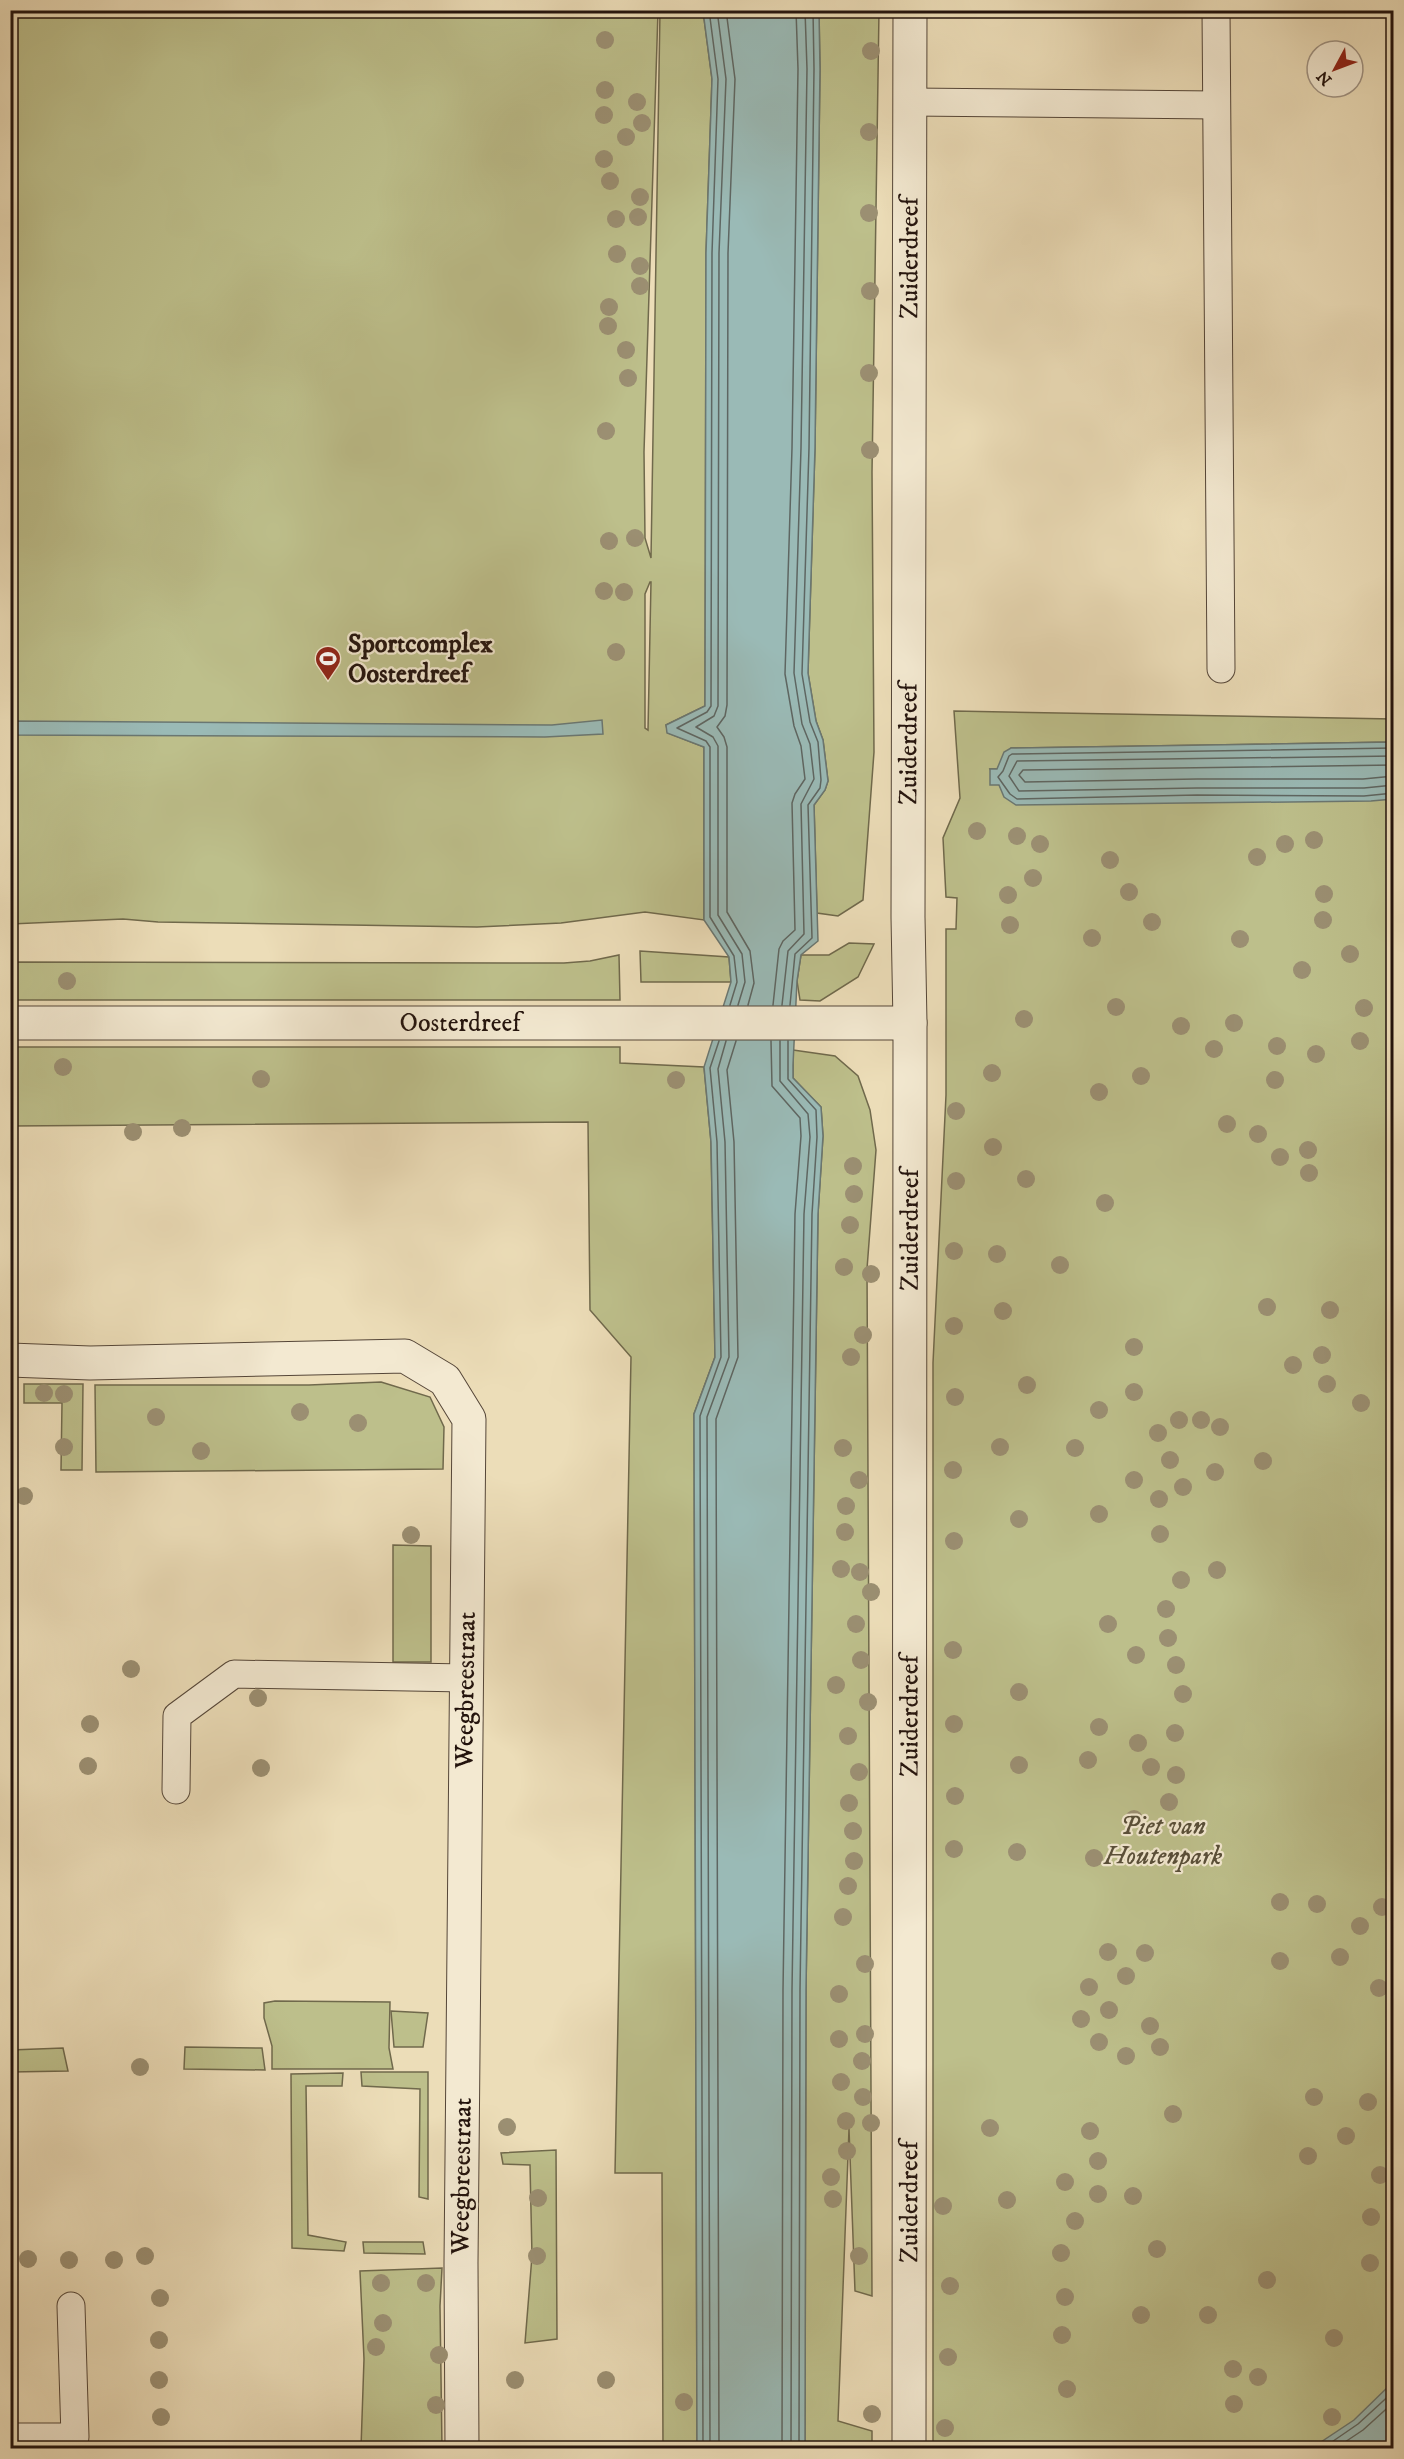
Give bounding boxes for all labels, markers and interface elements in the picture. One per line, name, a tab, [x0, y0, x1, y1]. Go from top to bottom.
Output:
north arrow	[1305, 39, 1365, 99]
text: N	[1313, 67, 1336, 90]
street label: Zuiderdreef	[893, 193, 926, 319]
place label: Sportcomplex Oosterdreef	[348, 628, 493, 691]
sports icon: Sportcomplex Oosterdreef	[313, 644, 343, 682]
street label: Zuiderdreef	[892, 679, 925, 805]
street label: Oosterdreef	[400, 1007, 524, 1040]
street label: Zuiderdreef	[893, 1165, 926, 1291]
street label: Weegbreestraat	[448, 1611, 484, 1770]
street label: Zuiderdreef	[893, 1651, 926, 1777]
park label: Piet van Houtenpark	[1103, 1810, 1222, 1873]
street label: Weegbreestraat	[444, 2097, 480, 2256]
street label: Zuiderdreef	[893, 2137, 926, 2263]

